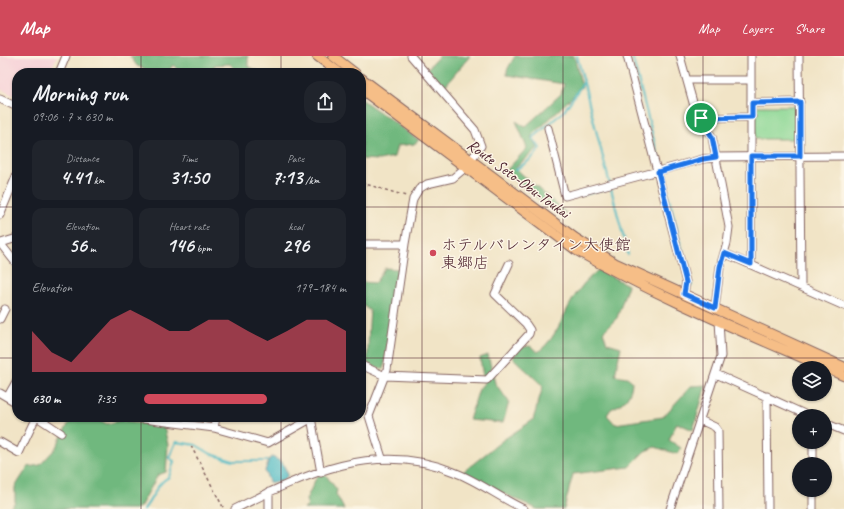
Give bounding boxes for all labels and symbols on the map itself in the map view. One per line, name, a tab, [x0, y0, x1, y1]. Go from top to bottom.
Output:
pin	[684, 101, 718, 135]
street label: Route Seto-Obu-Toukai	[463, 135, 575, 224]
place label: ホテルバレンタイン大使館 東郷店	[441, 235, 631, 273]
marker: ホテルバレンタイン大使館 東郷店	[428, 248, 438, 258]

